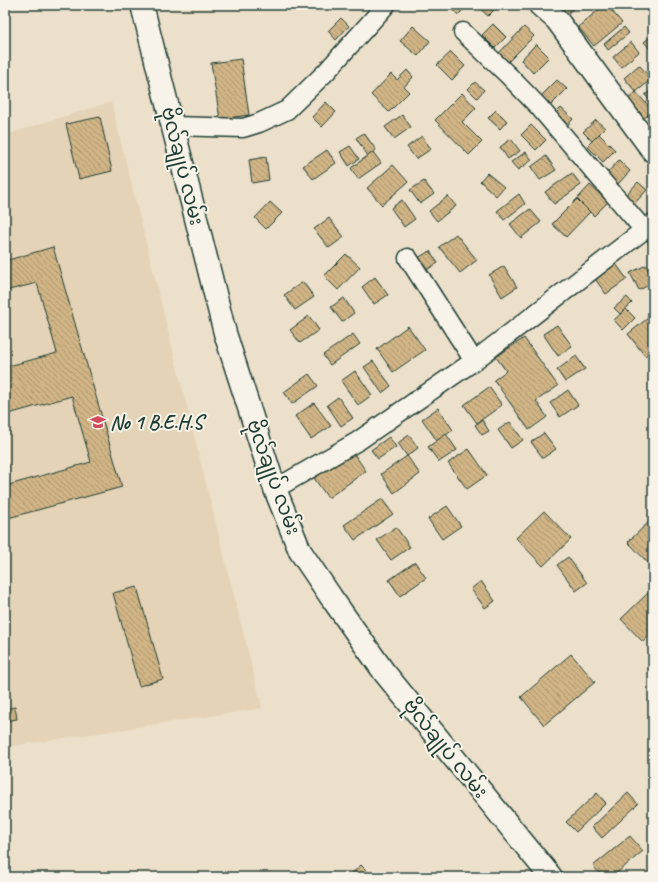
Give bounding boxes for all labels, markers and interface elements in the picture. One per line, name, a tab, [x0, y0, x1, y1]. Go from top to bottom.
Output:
street label: ဗိုလ်ချုပ် လမ်း	[152, 104, 211, 229]
place label: No 1 B.E.H.S	[110, 410, 208, 435]
school or university icon: No 1 B.E.H.S	[89, 413, 107, 431]
street label: ဗိုလ်ချုပ် လမ်း	[237, 415, 308, 540]
street label: ဗိုလ်ချုပ် လမ်း	[395, 692, 495, 806]

